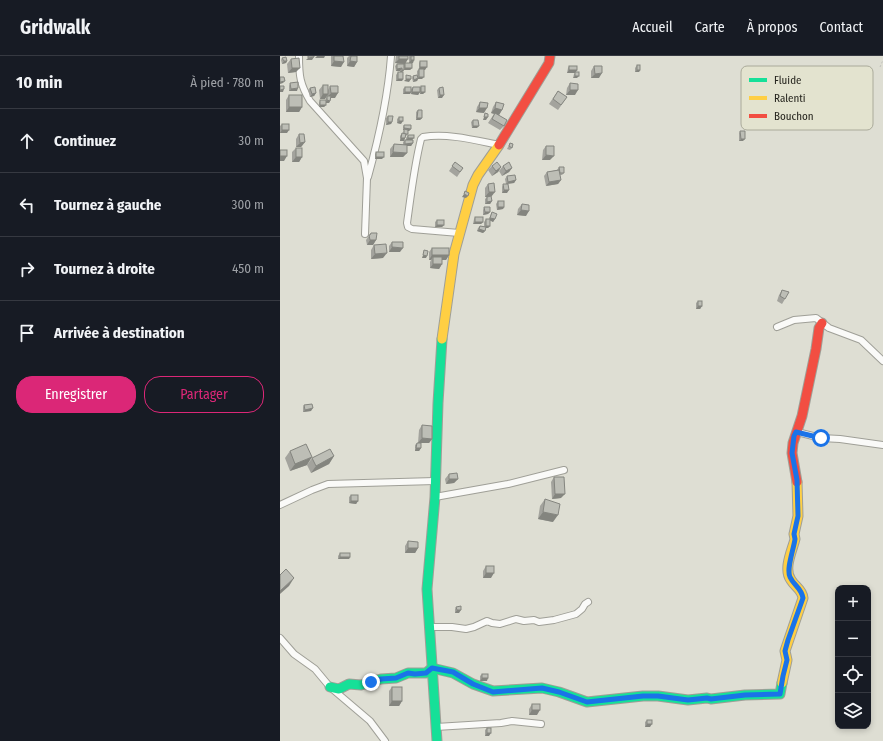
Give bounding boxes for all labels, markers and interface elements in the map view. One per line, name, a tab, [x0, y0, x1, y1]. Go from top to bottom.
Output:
text: Gridwalk	[20, 16, 90, 39]
text: Accueil	[632, 19, 673, 36]
text: Carte	[695, 19, 725, 36]
text: À propos	[747, 19, 798, 36]
text: Contact	[820, 19, 863, 36]
legend	[741, 66, 873, 130]
text: 10 min	[16, 72, 62, 93]
text: Fluide	[774, 74, 801, 87]
text: À pied · 780 m	[190, 75, 264, 90]
text: Ralenti	[774, 92, 806, 105]
text: Bouchon	[774, 110, 814, 123]
icon: ahead	[16, 130, 38, 152]
text: Continuez	[54, 132, 116, 150]
text: 30 m	[238, 133, 264, 148]
icon: left	[16, 194, 38, 216]
text: Tournez à gauche	[54, 196, 161, 214]
text: 300 m	[232, 197, 264, 212]
icon: right	[16, 258, 38, 280]
text: Tournez à droite	[54, 260, 155, 278]
text: 450 m	[232, 261, 264, 276]
icon: arrive	[16, 322, 38, 344]
text: Arrivée à destination	[54, 324, 185, 342]
button: Enregistrer	[16, 376, 136, 413]
button: Partager	[144, 376, 264, 413]
route start	[812, 429, 830, 447]
map controls	[835, 585, 871, 729]
button: +	[835, 585, 871, 621]
button: −	[835, 621, 871, 657]
button: locate	[835, 657, 871, 693]
route end	[362, 673, 380, 691]
button: layers	[835, 693, 871, 729]

